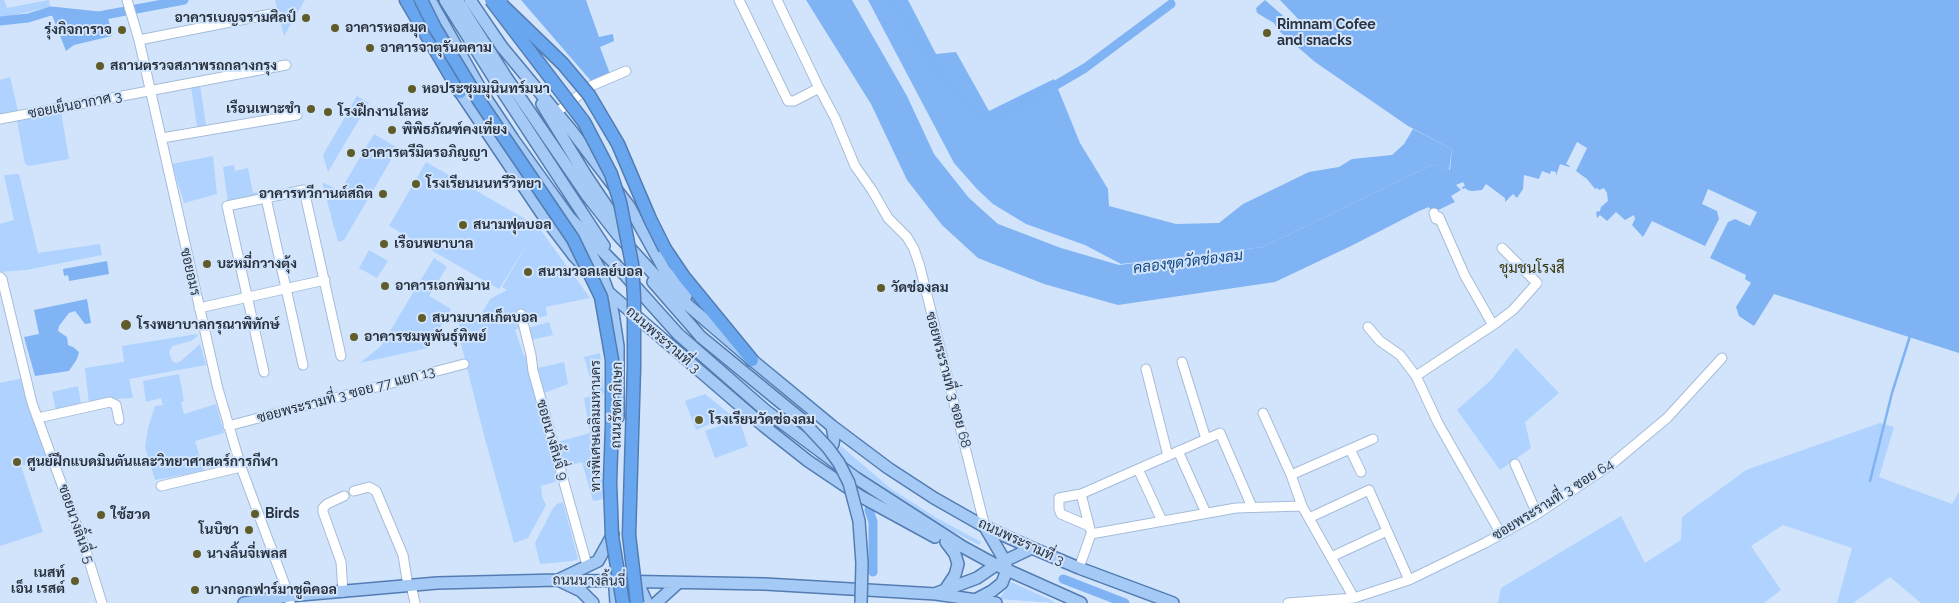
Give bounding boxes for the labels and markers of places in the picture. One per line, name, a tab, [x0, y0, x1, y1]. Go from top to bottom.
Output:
place label: อาคารเบญจรามศิลป์	[175, 10, 296, 26]
marker: อาคารเบญจรามศิลป์	[300, 12, 312, 24]
place label: Rimnam Cofee and snacks	[1277, 17, 1376, 49]
place label: อาคารหอสมุด	[345, 20, 427, 36]
place label: รุ่งกิจการาจ	[44, 22, 112, 38]
marker: อาคารหอสมุด	[329, 22, 341, 34]
marker: รุ่งกิจการาจ	[116, 24, 128, 36]
marker: Rimnam Cofee and snacks	[1261, 27, 1273, 39]
place label: อาคารจาตุรันตคาม	[380, 40, 492, 56]
marker: อาคารจาตุรันตคาม	[364, 42, 376, 54]
place label: สถานตรวจสภาพรถกลางกรุง	[110, 58, 277, 74]
marker: สถานตรวจสภาพรถกลางกรุง	[94, 60, 106, 72]
place label: หอประชุมมุนินทร์มนา	[422, 81, 550, 97]
marker: หอประชุมมุนินทร์มนา	[406, 83, 418, 95]
place label: เรือนเพาะชำ	[226, 101, 301, 117]
marker: เรือนเพาะชำ	[305, 103, 317, 115]
place label: โรงฝึกงานโลหะ	[338, 104, 429, 120]
marker: โรงฝึกงานโลหะ	[322, 106, 334, 118]
place label: พิพิธภัณฑ์คงเที่ยง	[402, 122, 507, 138]
marker: พิพิธภัณฑ์คงเที่ยง	[386, 124, 398, 136]
place label: อาคารตรีมิตรอภิญญา	[361, 145, 488, 161]
marker: อาคารตรีมิตรอภิญญา	[345, 147, 357, 159]
place label: โรงเรียนนนทรีวิทยา	[426, 176, 541, 192]
marker: โรงเรียนนนทรีวิทยา	[410, 178, 422, 190]
place label: อาคารทวีกานต์สถิต	[259, 186, 373, 202]
marker: อาคารทวีกานต์สถิต	[377, 188, 389, 200]
place label: สนามฟุตบอล	[473, 217, 552, 233]
marker: สนามฟุตบอล	[457, 219, 469, 231]
place label: เรือนพยาบาล	[394, 236, 473, 252]
marker: เรือนพยาบาล	[378, 238, 390, 250]
place label: บะหมี่กวางตุ้ง	[217, 256, 297, 272]
marker: บะหมี่กวางตุ้ง	[201, 258, 213, 270]
place label: สนามวอลเลย์บอล	[538, 264, 643, 280]
marker: สนามวอลเลย์บอล	[522, 266, 534, 278]
place label: อาคารเอกพิมาน	[395, 278, 490, 294]
marker: อาคารเอกพิมาน	[379, 280, 391, 292]
place label: วัดช่องลม	[891, 280, 949, 296]
marker: วัดช่องลม	[875, 282, 887, 294]
place label: สนามบาสเก็ตบอล	[432, 310, 538, 326]
marker: สนามบาสเก็ตบอล	[416, 312, 428, 324]
place label: โรงพยาบาลกรุณาพิทักษ์	[137, 317, 280, 333]
marker: โรงพยาบาลกรุณาพิทักษ์	[119, 318, 133, 332]
place label: อาคารชมพูพันธุ์ทิพย์	[364, 329, 486, 345]
marker: อาคารชมพูพันธุ์ทิพย์	[348, 331, 360, 343]
place label: โรงเรียนวัดช่องลม	[709, 412, 815, 428]
marker: โรงเรียนวัดช่องลม	[693, 414, 705, 426]
place label: ศูนย์ฝึกแบดมินตันและวิทยาศาสตร์การกีฬา	[27, 454, 278, 470]
marker: ศูนย์ฝึกแบดมินตันและวิทยาศาสตร์การกีฬา	[11, 456, 23, 468]
place label: Birds	[265, 506, 299, 522]
place label: ใช้ฮวด	[111, 507, 150, 523]
marker: Birds	[249, 508, 261, 520]
marker: ใช้ฮวด	[95, 509, 107, 521]
place label: โนบิชา	[199, 522, 239, 538]
marker: โนบิชา	[243, 524, 255, 536]
place label: นางลิ้นจี่เพลส	[207, 546, 287, 562]
marker: นางลิ้นจี่เพลส	[191, 548, 203, 560]
place label: เนสท์ เอ็น เรสต์	[11, 565, 65, 598]
marker: เนสท์ เอ็น เรสต์	[69, 575, 81, 587]
place label: บางกอกฟาร์มาชูติคอล	[205, 582, 337, 598]
marker: บางกอกฟาร์มาชูติคอล	[189, 584, 201, 596]

